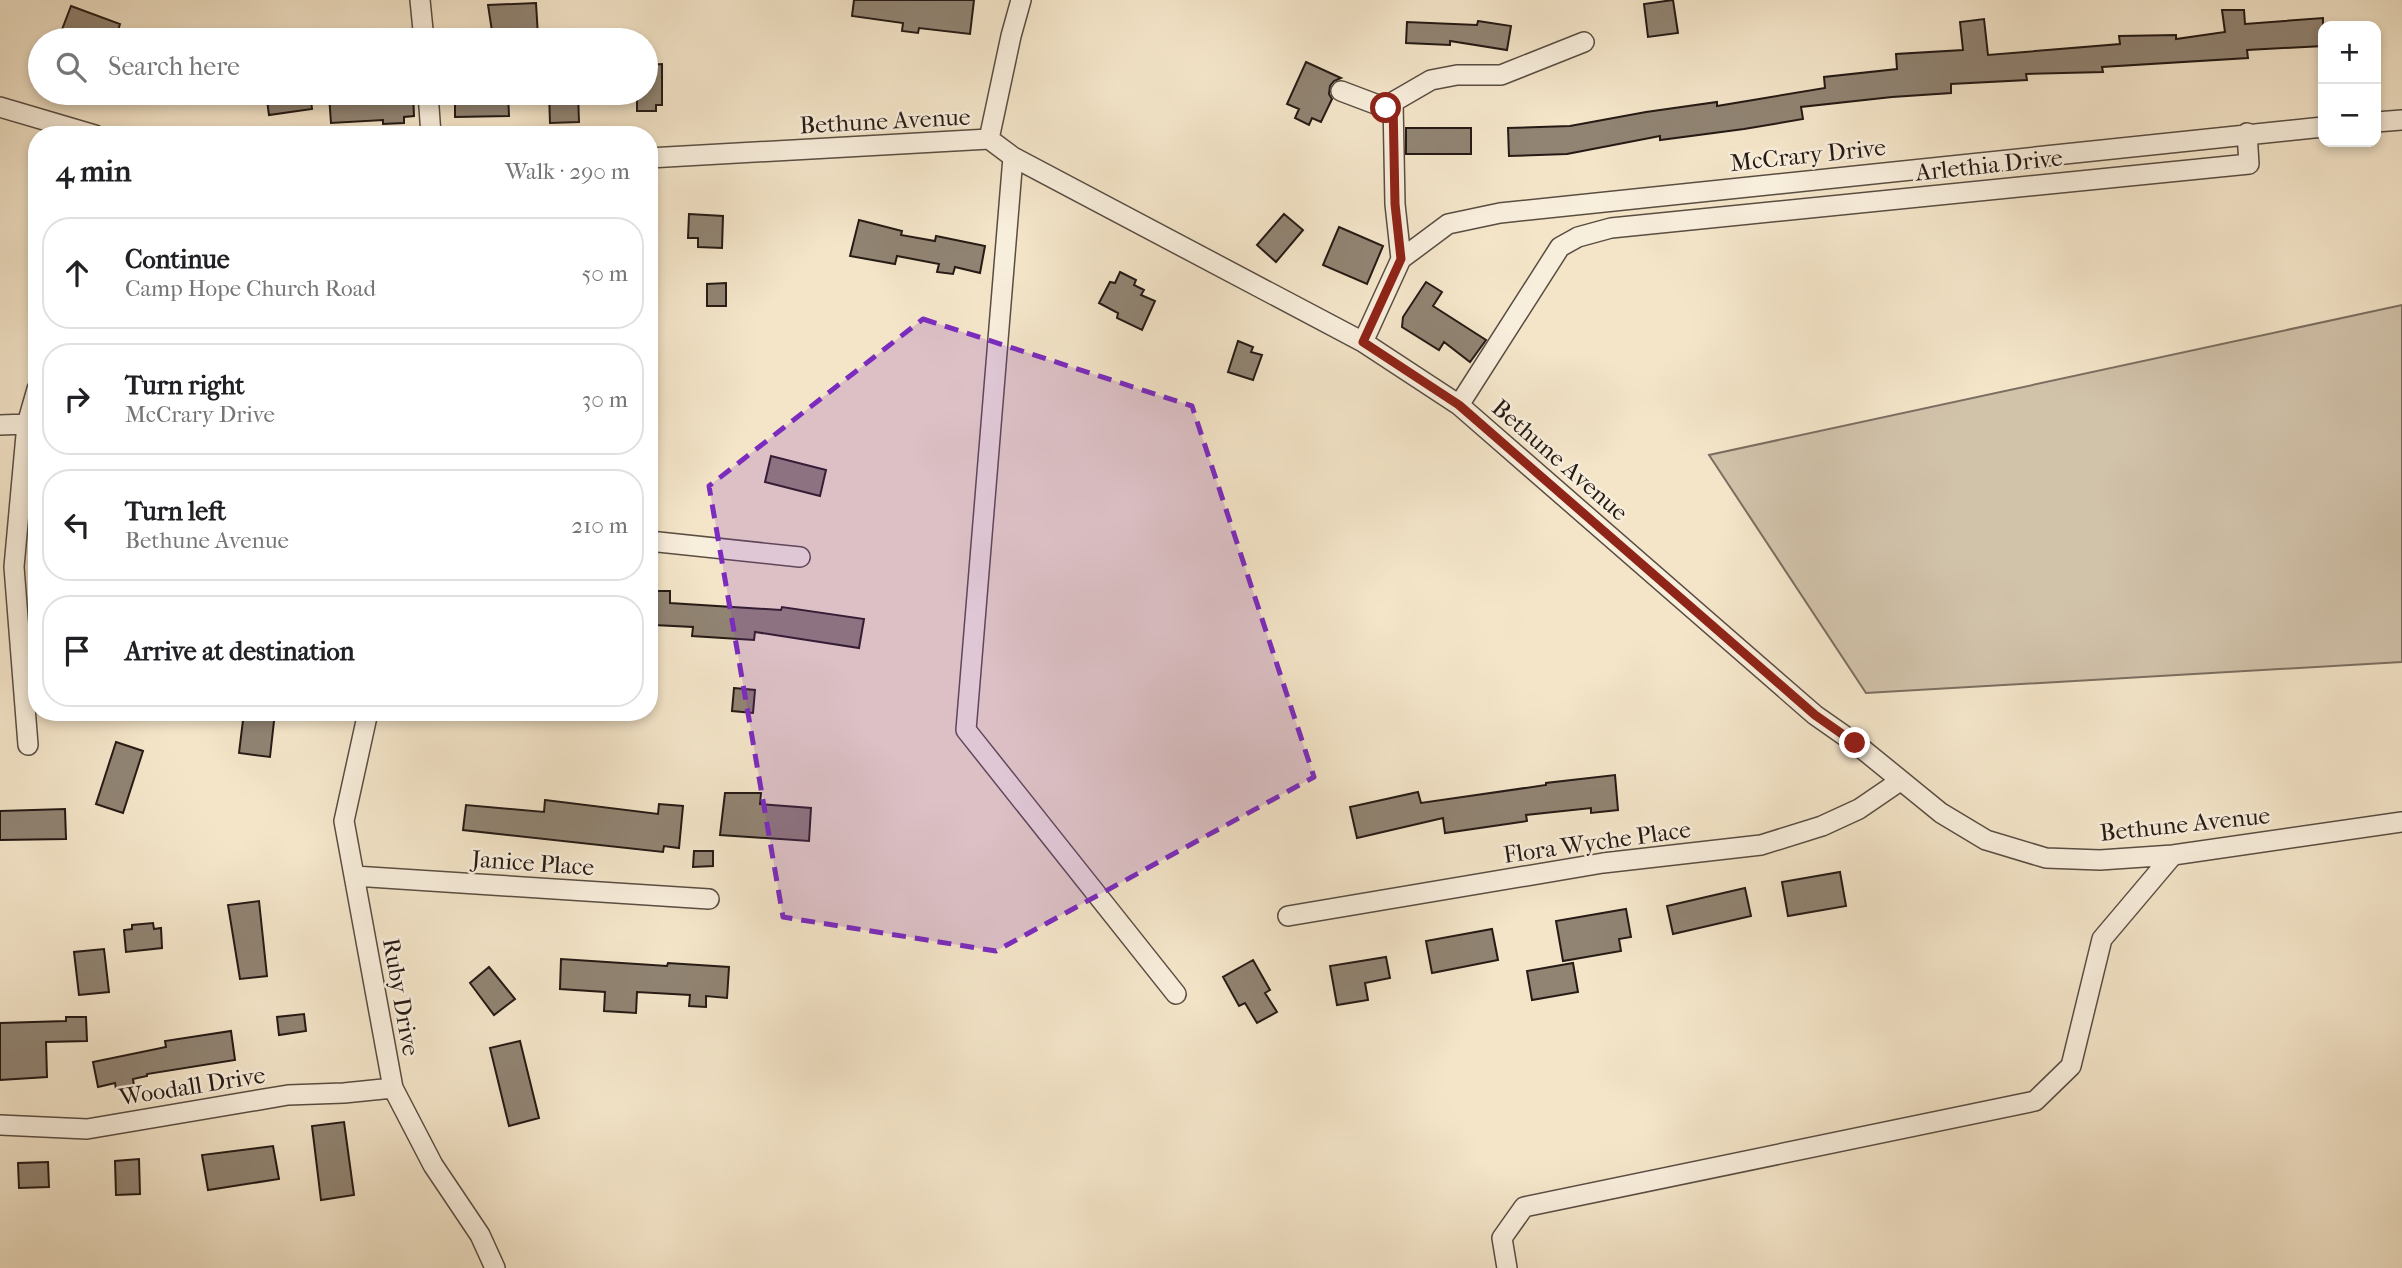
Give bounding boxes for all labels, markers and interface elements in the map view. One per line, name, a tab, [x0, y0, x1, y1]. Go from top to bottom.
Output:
map controls	[2318, 21, 2381, 147]
button: +	[2318, 21, 2381, 84]
search box	[28, 28, 658, 105]
icon: search	[52, 48, 90, 86]
text: Search here	[108, 51, 240, 82]
button: −	[2318, 84, 2381, 147]
route start	[1370, 92, 1401, 123]
street label: Bethune Avenue	[799, 103, 971, 139]
street label: McCrary Drive	[1729, 133, 1887, 177]
street label: Arlethia Drive	[1913, 143, 2064, 187]
text: 4 min	[56, 154, 131, 189]
text: Walk · 290 m	[505, 158, 630, 185]
text: Continue	[125, 244, 230, 275]
icon: ahead	[58, 254, 96, 292]
text: 50 m	[581, 260, 628, 287]
text: Camp Hope Church Road	[125, 275, 376, 302]
text: Turn right	[125, 370, 245, 401]
icon: right	[58, 380, 96, 418]
text: 30 m	[582, 386, 628, 413]
street label: Bethune Avenue	[1486, 393, 1634, 527]
text: McCrary Drive	[125, 401, 275, 428]
text: Turn left	[125, 496, 226, 527]
icon: left	[58, 506, 96, 544]
text: 210 m	[571, 512, 628, 539]
text: Bethune Avenue	[125, 527, 289, 554]
icon: arrive	[58, 632, 96, 670]
text: Arrive at destination	[125, 636, 355, 667]
route end	[1839, 727, 1870, 758]
street label: Bethune Avenue	[2098, 801, 2272, 847]
street label: Flora Wyche Place	[1502, 815, 1693, 869]
street label: Janice Place	[469, 845, 595, 881]
street label: Ruby Drive	[377, 936, 425, 1058]
street label: Woodall Drive	[116, 1061, 267, 1112]

